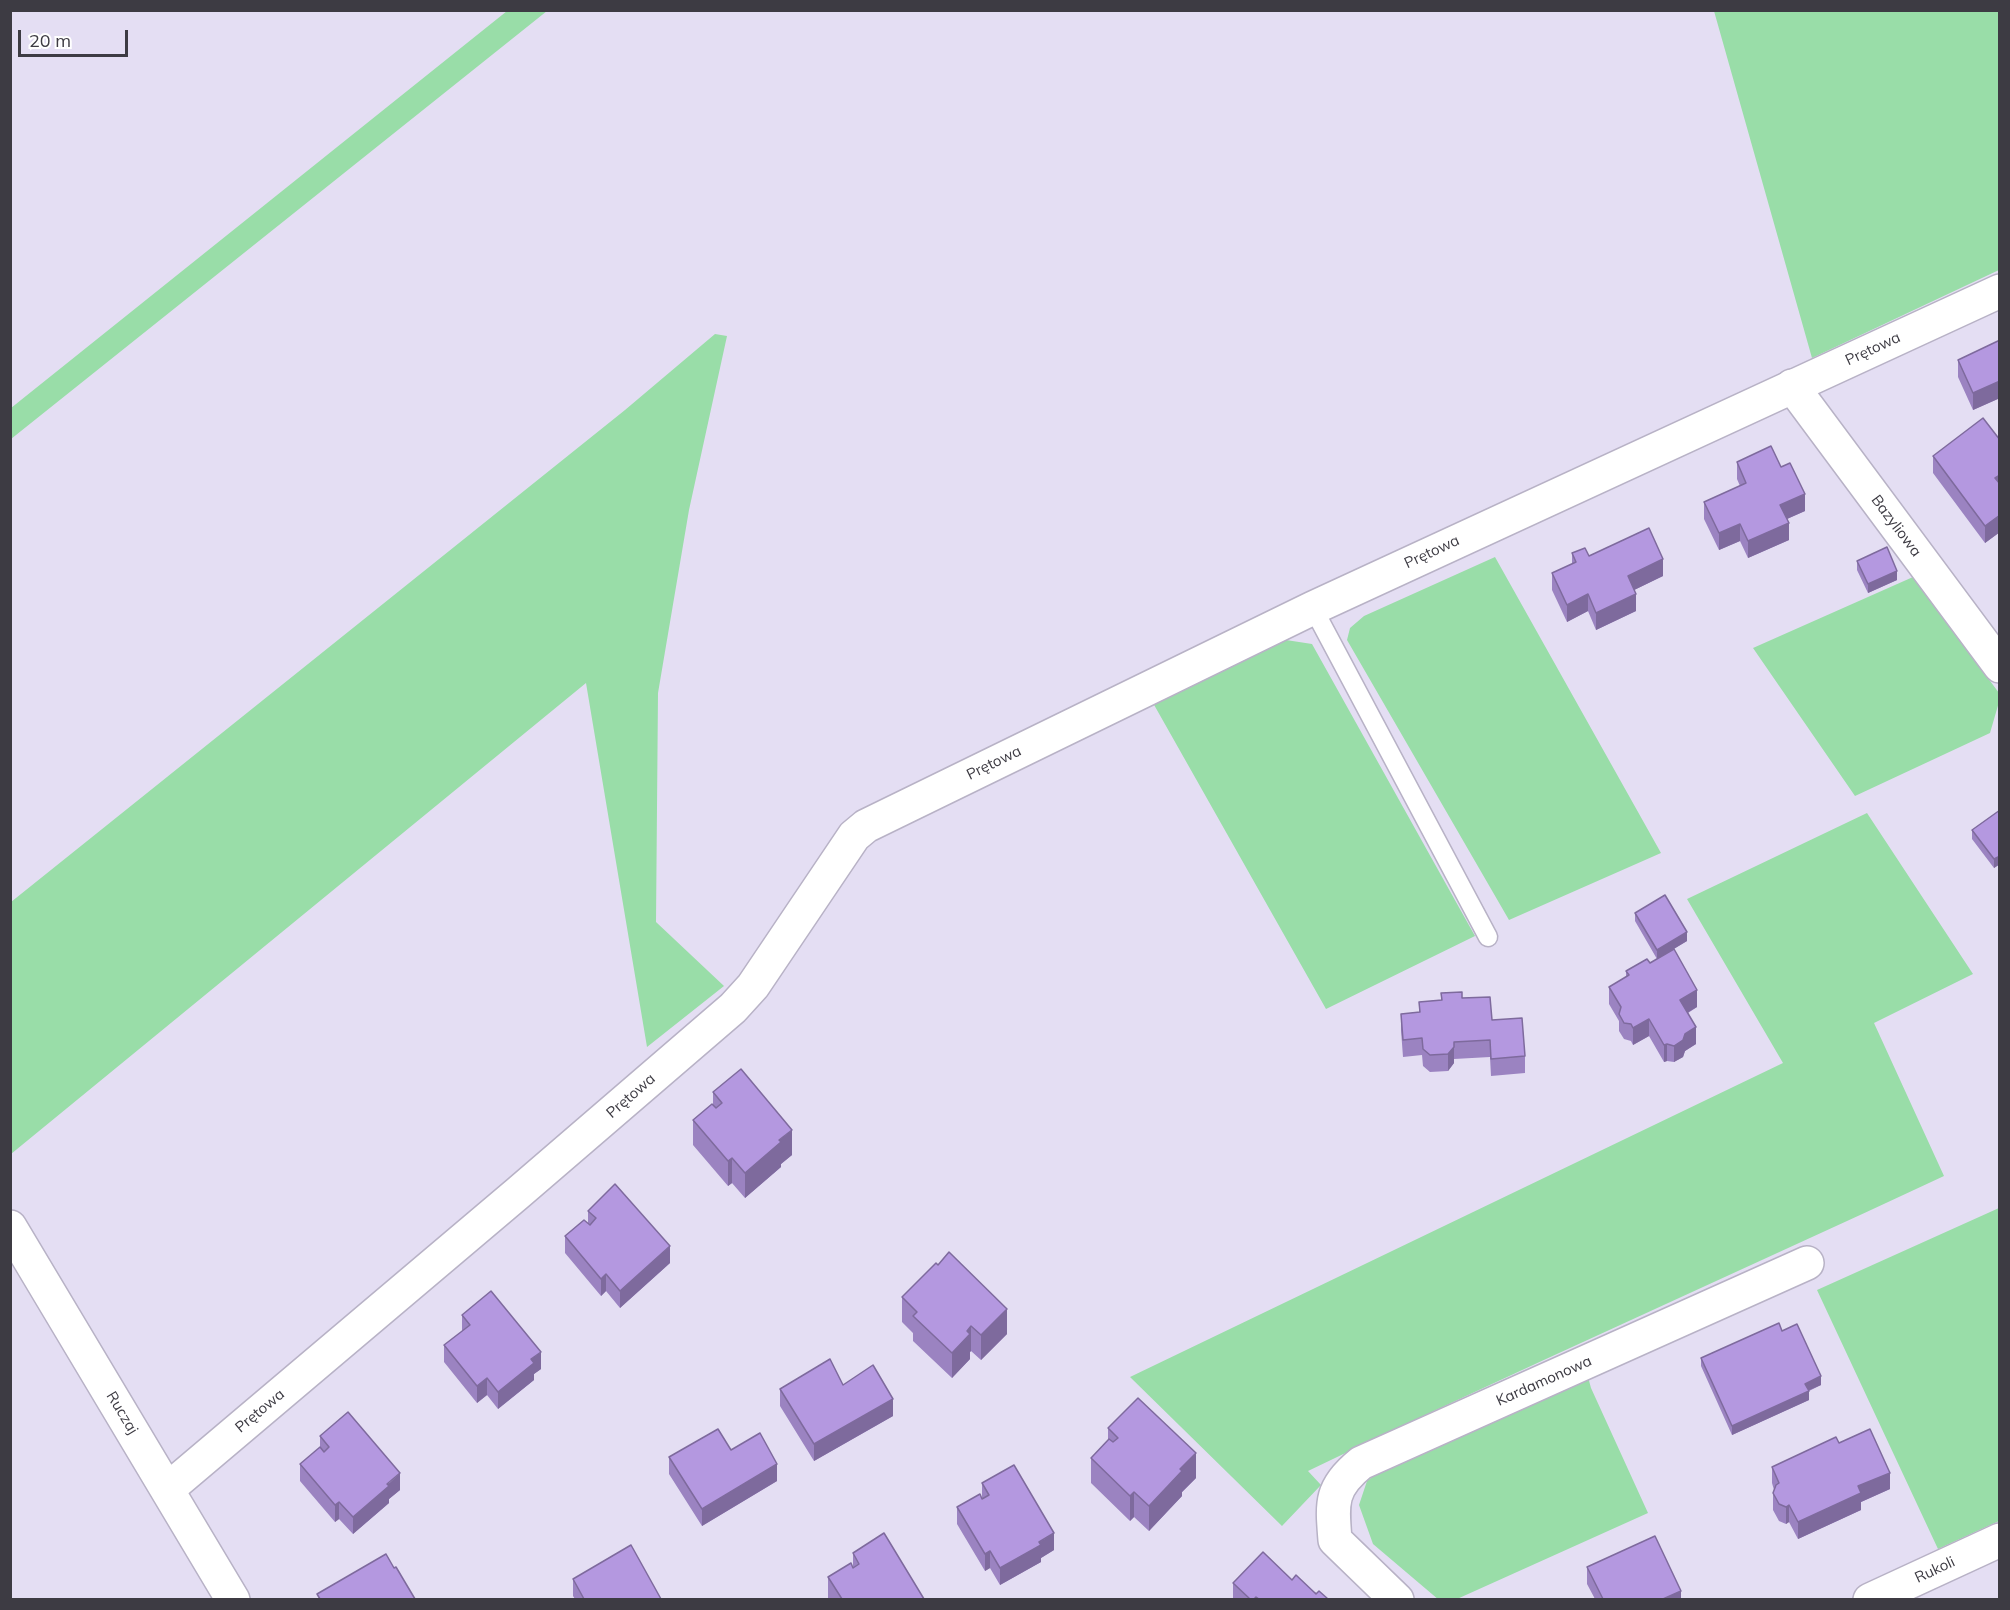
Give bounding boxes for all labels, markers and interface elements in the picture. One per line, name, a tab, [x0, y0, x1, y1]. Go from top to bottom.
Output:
scale bar	[21, 18, 130, 56]
text: 20 m	[29, 29, 71, 52]
street label: Prętowa	[1843, 328, 1903, 370]
street label: Bazyliowa	[1867, 492, 1925, 560]
street label: Prętowa	[1402, 531, 1462, 573]
street label: Prętowa	[964, 742, 1024, 784]
street label: Prętowa	[603, 1070, 659, 1122]
street label: Kardamonowa	[1493, 1352, 1595, 1410]
street label: Prętowa	[232, 1385, 288, 1437]
street label: Ruczaj	[102, 1388, 142, 1438]
street label: Rukoli	[1912, 1553, 1958, 1587]

